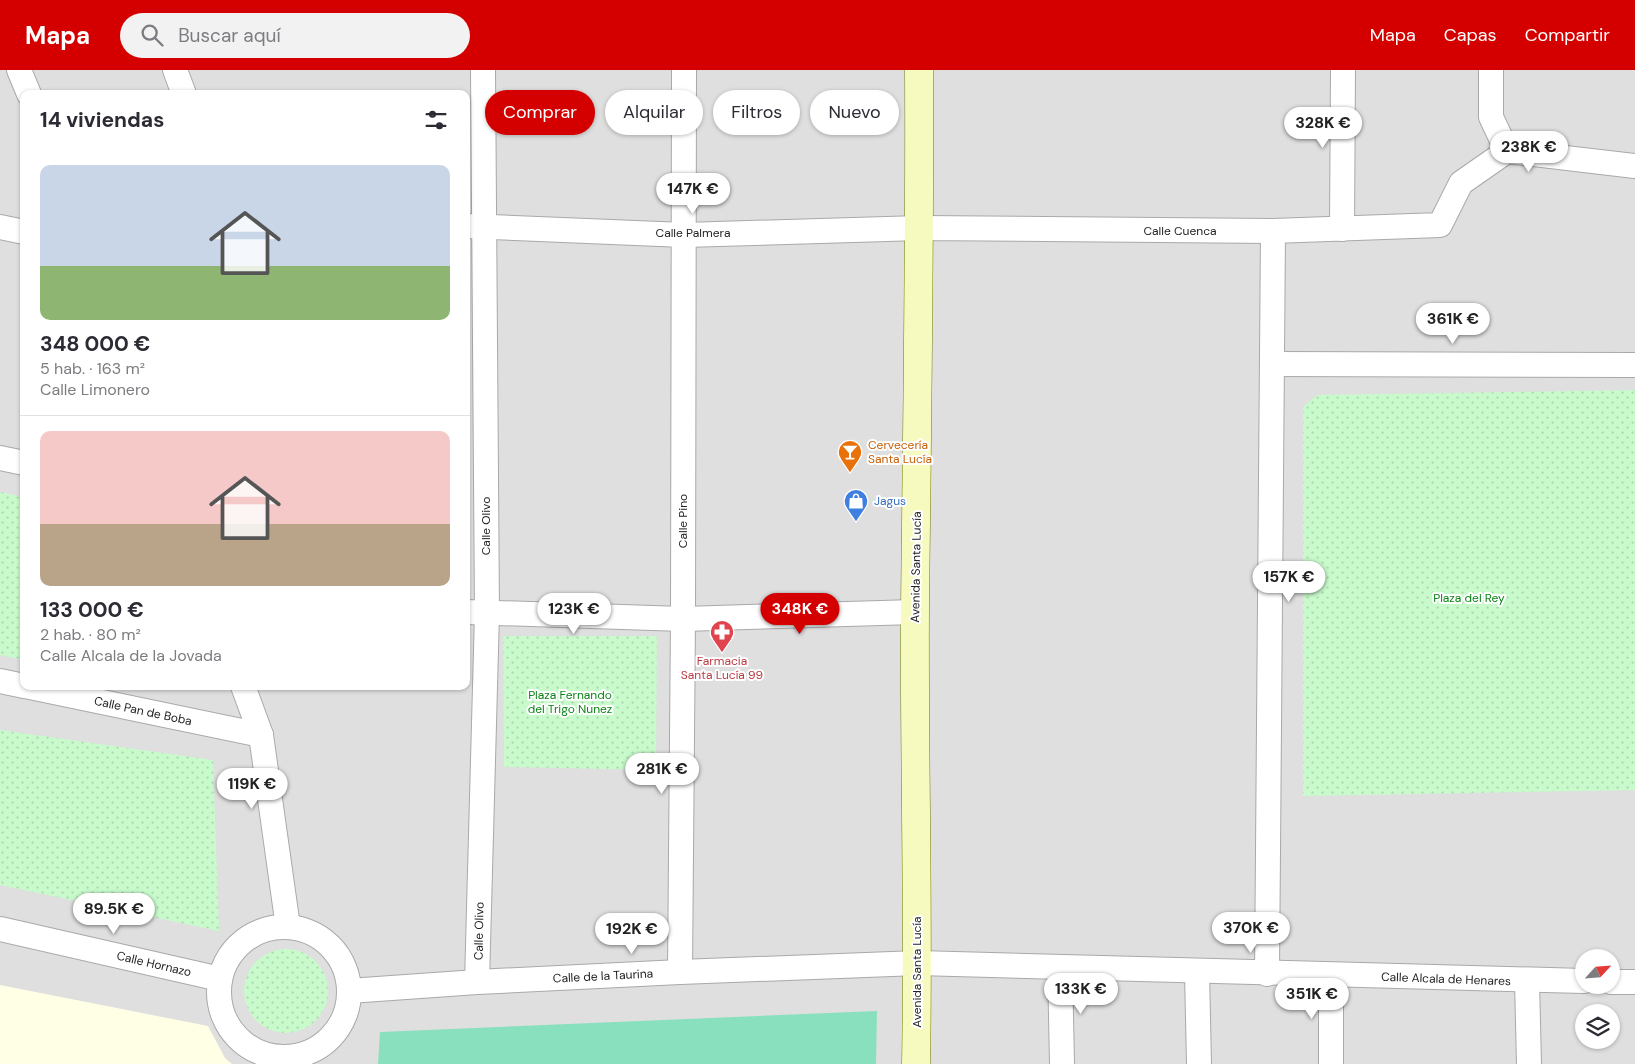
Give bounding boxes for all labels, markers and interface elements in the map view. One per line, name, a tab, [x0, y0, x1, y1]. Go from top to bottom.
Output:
search box	[120, 13, 470, 58]
text: Mapa	[25, 20, 90, 51]
icon: search	[138, 21, 166, 49]
text: Buscar aquí	[178, 23, 281, 48]
text: Mapa	[1370, 23, 1416, 47]
text: Capas	[1444, 23, 1497, 47]
text: Compartir	[1525, 23, 1610, 47]
chip: Comprar	[485, 90, 595, 135]
chip: Alquilar	[605, 90, 703, 135]
chip: Filtros	[713, 90, 800, 135]
chip: Nuevo	[810, 90, 899, 135]
text: 14 viviendas	[40, 106, 164, 134]
icon: filters	[422, 106, 450, 134]
pin: 328K €	[1282, 106, 1364, 149]
text: 328K €	[1295, 112, 1351, 133]
pin: 238K €	[1488, 131, 1570, 173]
text: 238K €	[1501, 136, 1557, 157]
pin: 147K €	[652, 172, 734, 215]
text: 147K €	[667, 178, 719, 199]
icon: home	[200, 198, 290, 288]
street label: Calle Cuenca	[1143, 223, 1217, 239]
street label: Calle Palmera	[656, 225, 730, 241]
pin: 361K €	[1412, 302, 1494, 345]
text: 361K €	[1427, 308, 1479, 329]
text: 348 000 €	[40, 330, 150, 358]
text: 5 hab. · 163 m²	[40, 358, 145, 379]
text: Calle Limonero	[40, 379, 150, 400]
place label: Cervecería Santa Lucía	[868, 437, 932, 467]
bar icon: Cervecería Santa Lucía	[837, 439, 863, 473]
icon: home	[200, 463, 290, 553]
shop icon: Jagus	[843, 488, 869, 522]
place label: Jagus	[874, 493, 906, 509]
street label: Calle Pino	[675, 494, 691, 548]
street label: Calle Olivo	[478, 497, 494, 555]
street label: Avenida Santa Lucía	[907, 511, 925, 623]
pin: 157K €	[1248, 560, 1330, 603]
text: 157K €	[1263, 566, 1315, 587]
park label: Plaza del Rey	[1433, 590, 1505, 606]
pin: 123K €	[533, 592, 615, 635]
pin: 348K €	[759, 592, 841, 635]
text: 133 000 €	[40, 596, 144, 624]
text: 123K €	[548, 598, 600, 619]
text: 348K €	[771, 598, 829, 619]
pharmacy icon: Farmacia Santa Lucía 99	[709, 619, 735, 653]
text: 2 hab. · 80 m²	[40, 624, 141, 645]
text: Calle Alcala de la Jovada	[40, 645, 222, 666]
place label: Farmacia Santa Lucía 99	[681, 653, 763, 683]
park label: Plaza Fernando del Trigo Nunez	[528, 687, 612, 717]
street label: Calle Pan de Boba	[93, 693, 193, 729]
pin: 281K €	[621, 752, 703, 795]
text: 281K €	[636, 758, 688, 779]
pin: 119K €	[211, 768, 293, 810]
text: 119K €	[228, 773, 276, 794]
pin: 89.5K €	[68, 892, 160, 935]
text: 89.5K €	[84, 898, 144, 919]
street label: Calle Olivo	[470, 902, 488, 960]
pin: 192K €	[591, 912, 673, 955]
pin: 370K €	[1210, 912, 1292, 954]
street label: Avenida Santa Lucía	[909, 916, 925, 1028]
text: 370K €	[1223, 917, 1279, 938]
text: 192K €	[606, 918, 658, 939]
street label: Calle Hornazo	[115, 948, 193, 980]
north arrow	[1575, 949, 1620, 994]
map controls	[1575, 949, 1620, 1049]
street label: Calle de la Taurina	[552, 965, 654, 987]
street label: Calle Alcala de Henares	[1381, 969, 1511, 989]
pin: 133K €	[1040, 972, 1122, 1015]
text: 133K €	[1055, 978, 1107, 999]
pin: 351K €	[1271, 978, 1353, 1020]
text: 351K €	[1286, 983, 1338, 1004]
button: layers	[1575, 1004, 1620, 1049]

